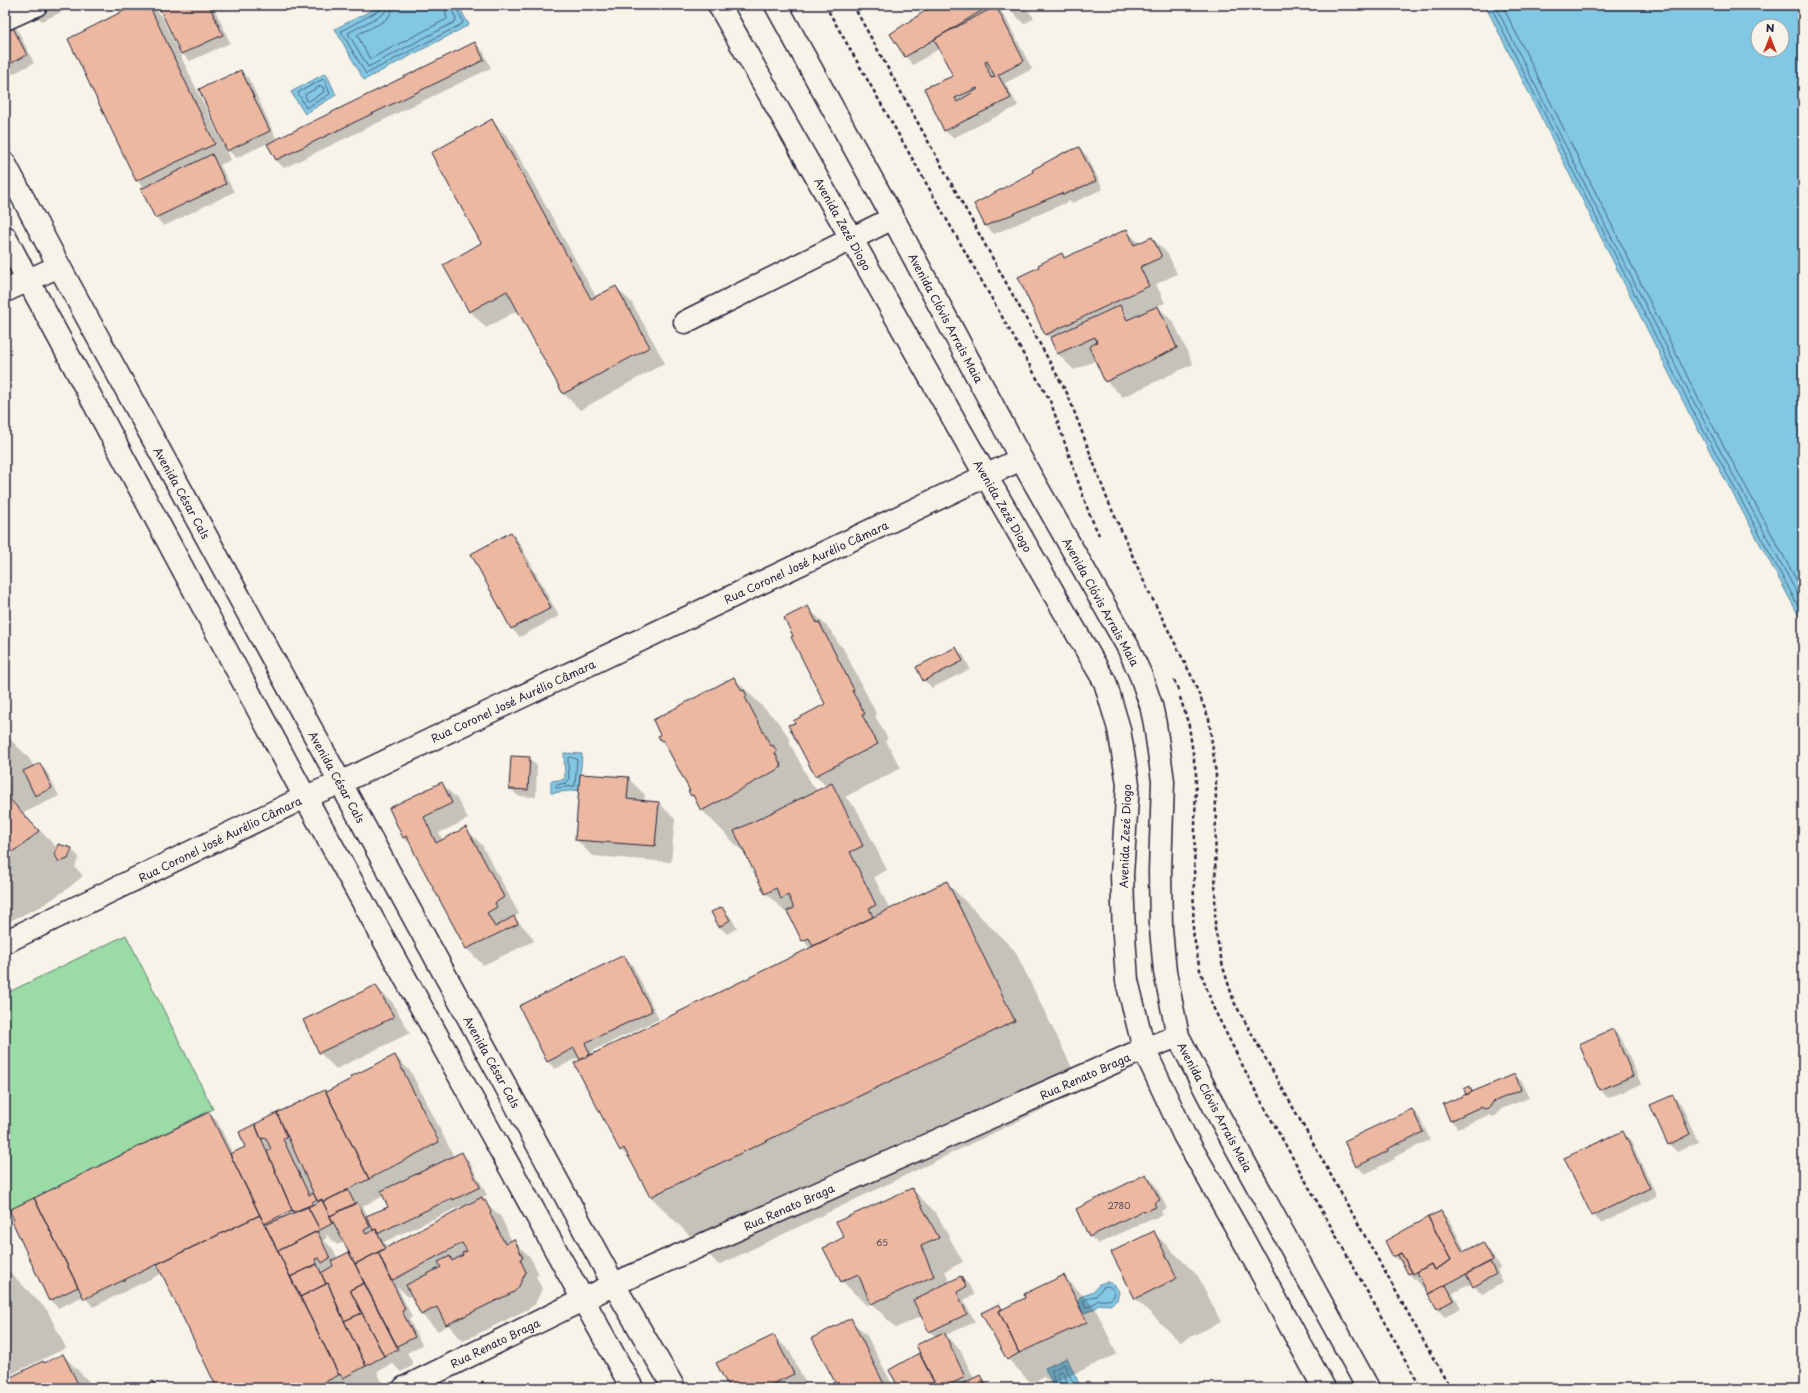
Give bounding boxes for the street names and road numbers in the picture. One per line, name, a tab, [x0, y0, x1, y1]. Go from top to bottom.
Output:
street label: Avenida Zezé Diogo	[810, 174, 876, 274]
street label: Avenida Clóvis Arrais Maia	[905, 250, 987, 386]
street label: Avenida César Cals	[150, 444, 214, 542]
street label: Avenida Zezé Diogo	[970, 457, 1036, 555]
street label: Rua Coronel José Aurélio Câmara	[721, 516, 891, 608]
street label: Avenida Clóvis Arrais Maia	[1059, 535, 1144, 669]
street label: Rua Coronel José Aurélio Câmara	[428, 655, 598, 747]
street label: Avenida César Cals	[305, 728, 369, 826]
street label: Avenida Zezé Diogo	[1115, 784, 1135, 888]
street label: Rua Coronel José Aurélio Câmara	[136, 792, 304, 886]
street label: Avenida César Cals	[460, 1013, 524, 1111]
street label: Avenida Clóvis Arrais Maia	[1174, 1039, 1256, 1175]
street label: Rua Renato Braga	[1037, 1048, 1133, 1104]
street label: Rua Renato Braga	[741, 1179, 837, 1235]
street label: Rua Renato Braga	[447, 1314, 543, 1372]

